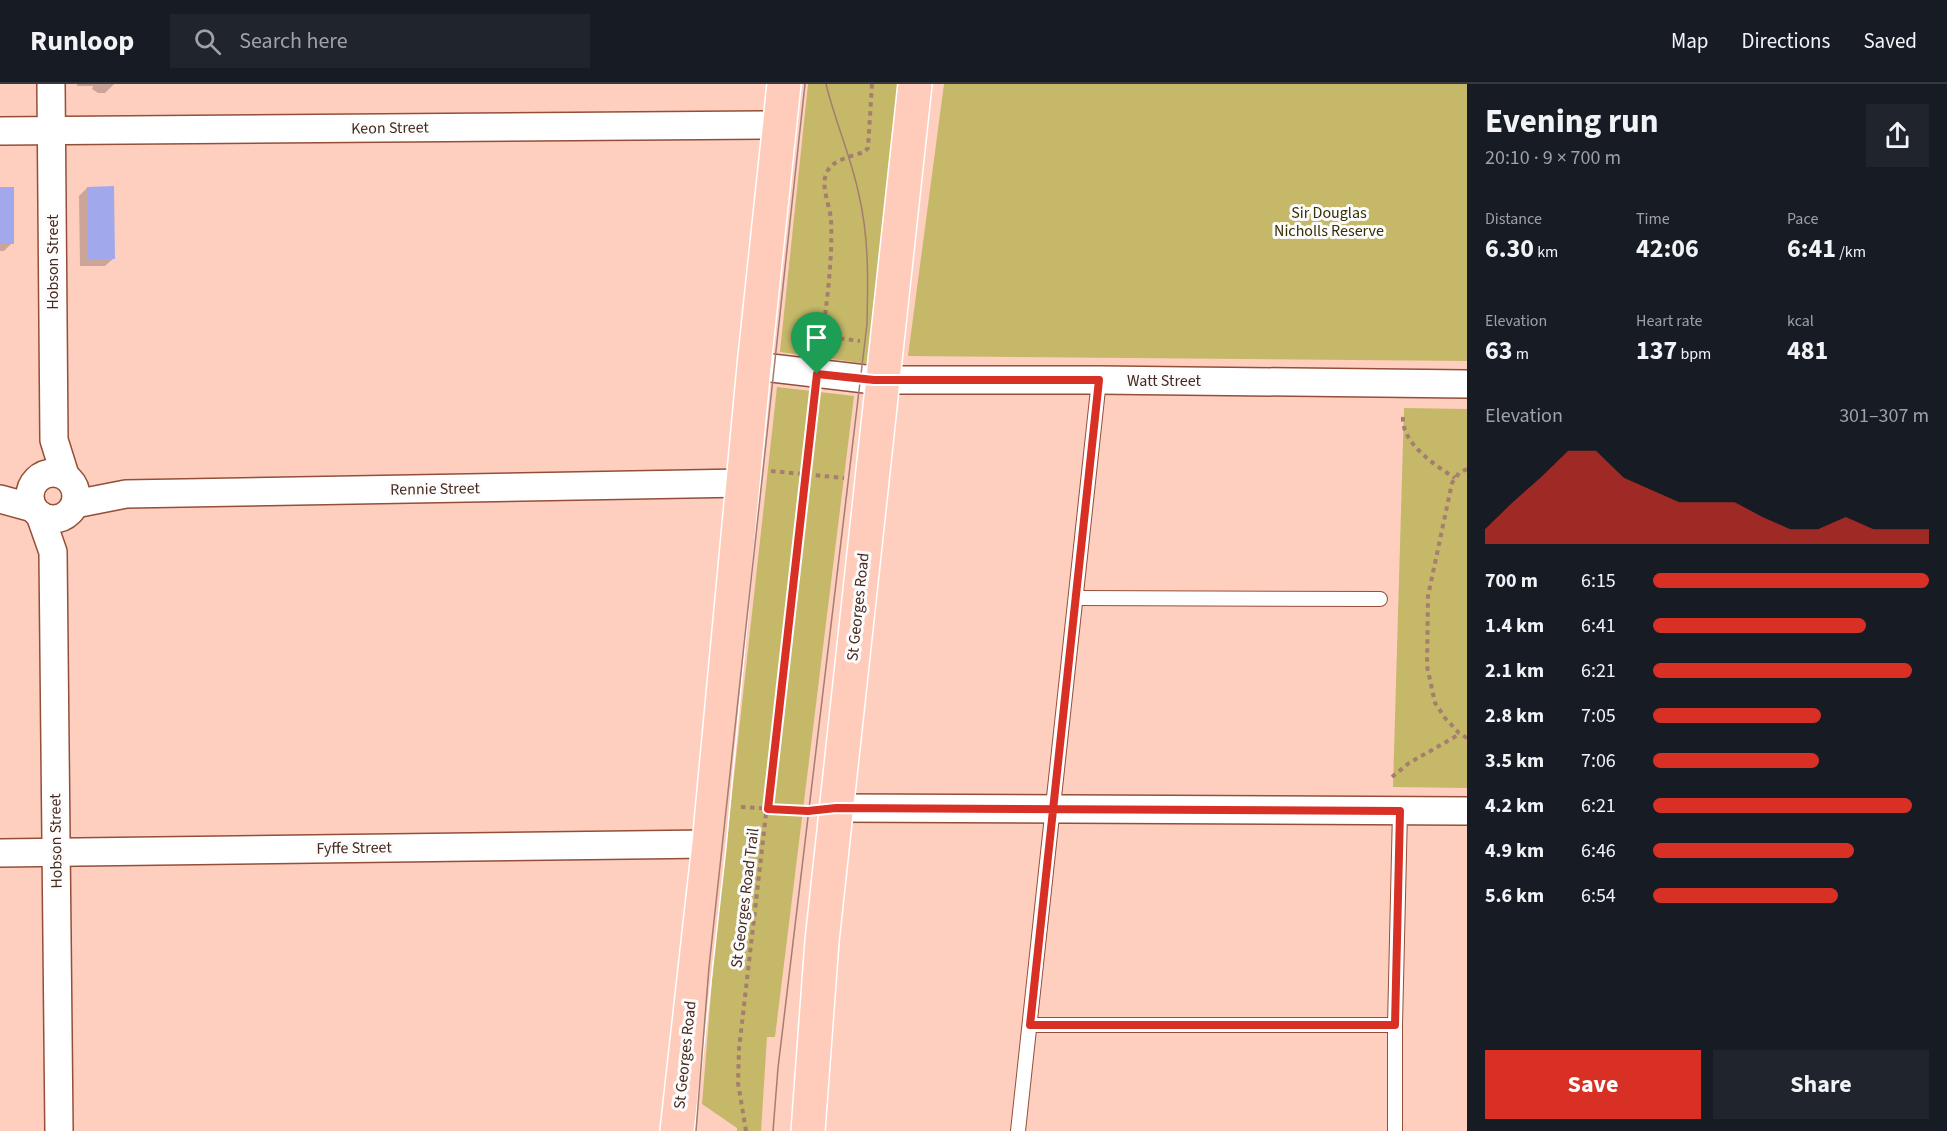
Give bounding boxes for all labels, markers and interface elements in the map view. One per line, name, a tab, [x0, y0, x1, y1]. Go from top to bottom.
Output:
search box	[170, 14, 590, 68]
text: Runloop	[30, 21, 134, 61]
icon: search	[191, 25, 224, 58]
text: Search here	[239, 25, 348, 57]
text: Map	[1671, 26, 1709, 56]
text: Directions	[1742, 26, 1830, 56]
text: Saved	[1863, 26, 1917, 56]
text: Evening run	[1485, 98, 1659, 145]
button: share	[1866, 104, 1929, 167]
street label: Keon Street	[351, 116, 430, 140]
text: 20:10 · 9 × 700 m	[1485, 144, 1621, 172]
park label: Sir Douglas Nicholls Reserve	[1274, 202, 1384, 242]
text: Distance	[1485, 208, 1542, 230]
text: Time	[1636, 208, 1670, 230]
text: Pace	[1787, 208, 1818, 230]
street label: Hobson Street	[42, 214, 64, 310]
text: 6.30	[1485, 230, 1534, 267]
text: 42:06	[1636, 230, 1699, 267]
text: 6:41	[1787, 230, 1836, 267]
text: km	[1534, 241, 1558, 263]
text: /km	[1836, 241, 1866, 263]
text: Elevation	[1485, 310, 1547, 332]
text: Heart rate	[1636, 310, 1703, 332]
text: kcal	[1787, 310, 1814, 332]
pin	[791, 312, 842, 374]
icon: arrive	[800, 321, 833, 354]
text: 63	[1485, 332, 1512, 369]
text: 137	[1636, 332, 1677, 369]
text: 481	[1787, 332, 1828, 369]
text: m	[1512, 343, 1529, 365]
text: bpm	[1677, 343, 1711, 365]
street label: Watt Street	[1127, 370, 1202, 392]
text: Elevation	[1485, 402, 1563, 430]
text: 301–307 m	[1839, 402, 1929, 430]
street label: Rennie Street	[390, 477, 481, 501]
street label: St Georges Road	[841, 552, 875, 662]
text: 700 m	[1485, 567, 1538, 595]
text: 6:15	[1581, 567, 1616, 595]
text: 1.4 km	[1485, 612, 1544, 640]
text: 6:41	[1581, 612, 1616, 640]
text: 2.1 km	[1485, 657, 1544, 685]
text: 6:21	[1581, 657, 1616, 685]
text: 2.8 km	[1485, 702, 1544, 730]
text: 7:05	[1581, 702, 1616, 730]
text: 3.5 km	[1485, 747, 1544, 775]
text: 7:06	[1581, 747, 1616, 775]
text: 4.2 km	[1485, 792, 1544, 820]
text: 6:21	[1581, 792, 1616, 820]
street label: Hobson Street	[44, 793, 68, 889]
street label: St Georges Road Trail	[725, 827, 765, 969]
street label: Fyffe Street	[316, 836, 392, 860]
text: 4.9 km	[1485, 837, 1544, 865]
text: 6:46	[1581, 837, 1616, 865]
text: 5.6 km	[1485, 882, 1544, 910]
text: 6:54	[1581, 882, 1616, 910]
street label: St Georges Road	[668, 1000, 702, 1110]
button: Save	[1485, 1050, 1701, 1119]
button: Share	[1713, 1050, 1929, 1119]

